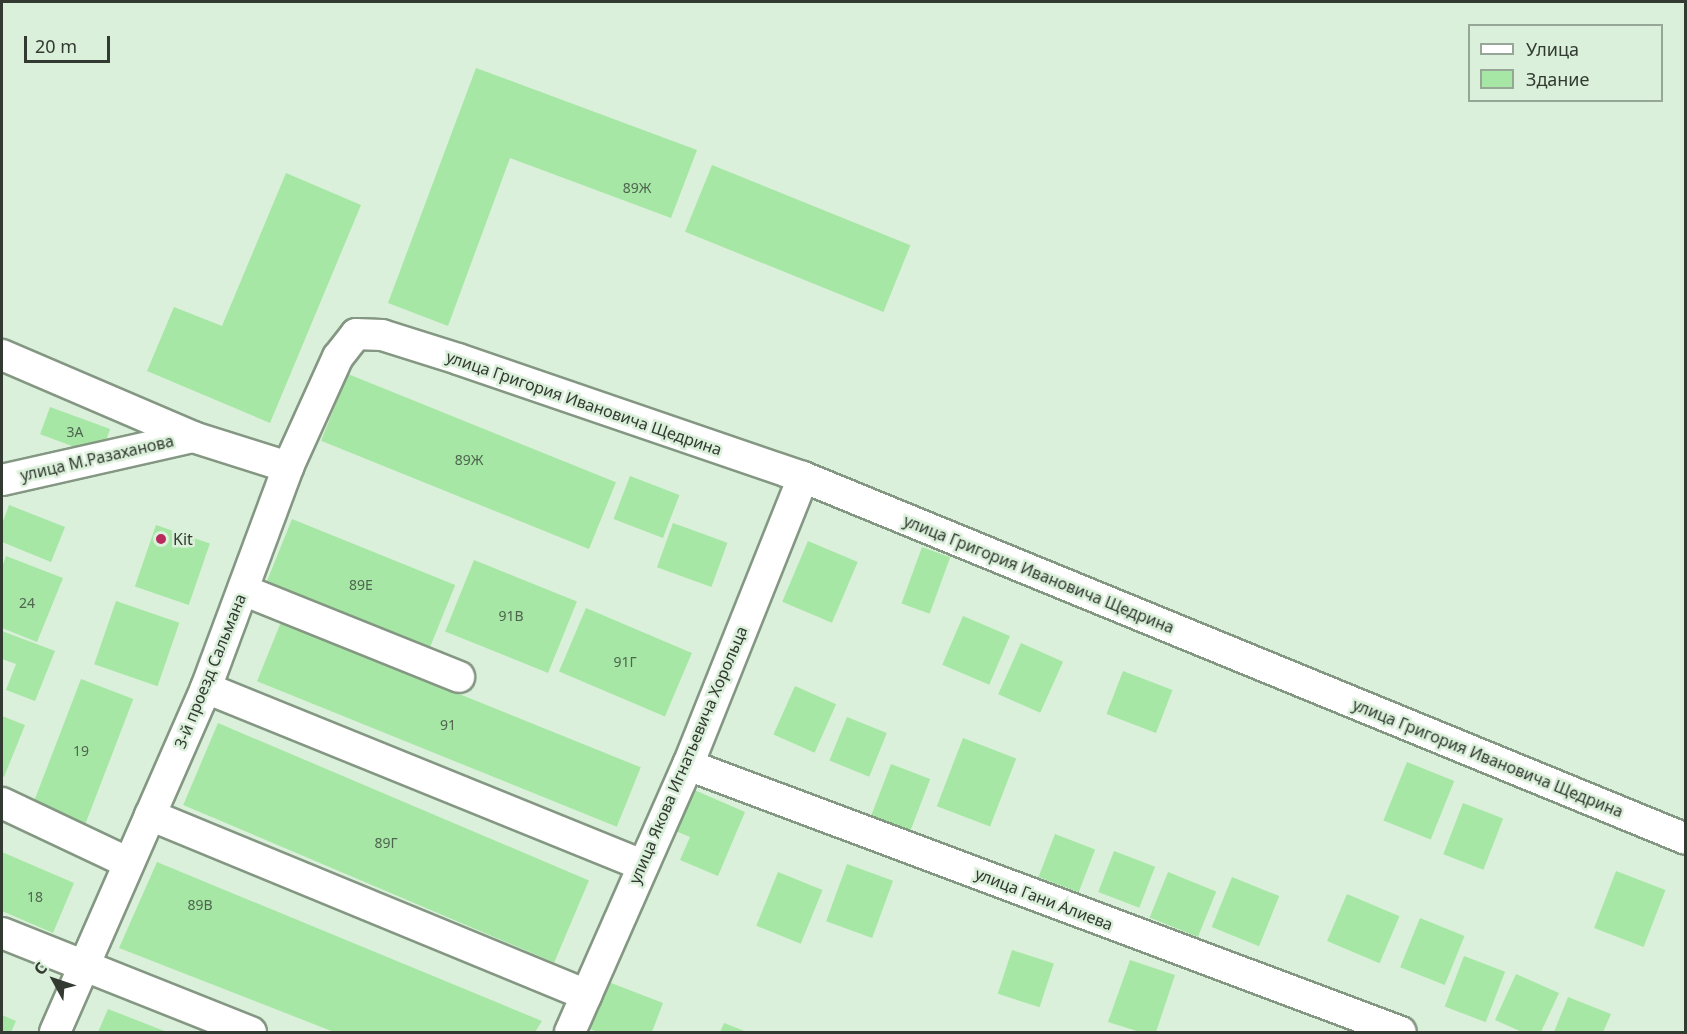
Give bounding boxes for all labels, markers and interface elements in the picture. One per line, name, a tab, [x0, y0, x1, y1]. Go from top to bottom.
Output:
scale bar	[27, 24, 112, 62]
legend	[1468, 24, 1663, 102]
text: 20 m	[35, 34, 77, 58]
text: Улица	[1526, 37, 1579, 61]
text: Здание	[1526, 67, 1589, 91]
house number: 89Ж	[623, 180, 651, 196]
street label: улица Григория Ивановича Щедрина	[444, 347, 724, 459]
house number: 3А	[67, 424, 83, 440]
street label: улица М.Разаханова	[18, 431, 176, 485]
house number: 89Ж	[455, 452, 483, 468]
street label: улица Григория Ивановича Щедрина	[901, 511, 1177, 637]
place label: Kit	[173, 529, 193, 549]
marker: Kit	[154, 532, 168, 546]
house number: 89Е	[349, 577, 373, 593]
street label: 3-й проезд Сальмана	[170, 591, 250, 751]
house number: 24	[19, 595, 35, 611]
house number: 91В	[498, 608, 524, 624]
street label: улица Якова Игнатьевича Хорольца	[625, 623, 751, 887]
house number: 91Г	[613, 654, 637, 670]
street label: улица Григория Ивановича Щедрина	[1350, 695, 1626, 821]
house number: 91	[440, 717, 456, 733]
house number: 19	[73, 743, 89, 759]
house number: 89Г	[374, 835, 398, 851]
street label: улица Гани Алиева	[972, 864, 1116, 934]
house number: 18	[27, 889, 43, 905]
house number: 89В	[187, 897, 213, 913]
north arrow	[24, 950, 84, 1010]
text: С	[28, 957, 52, 979]

